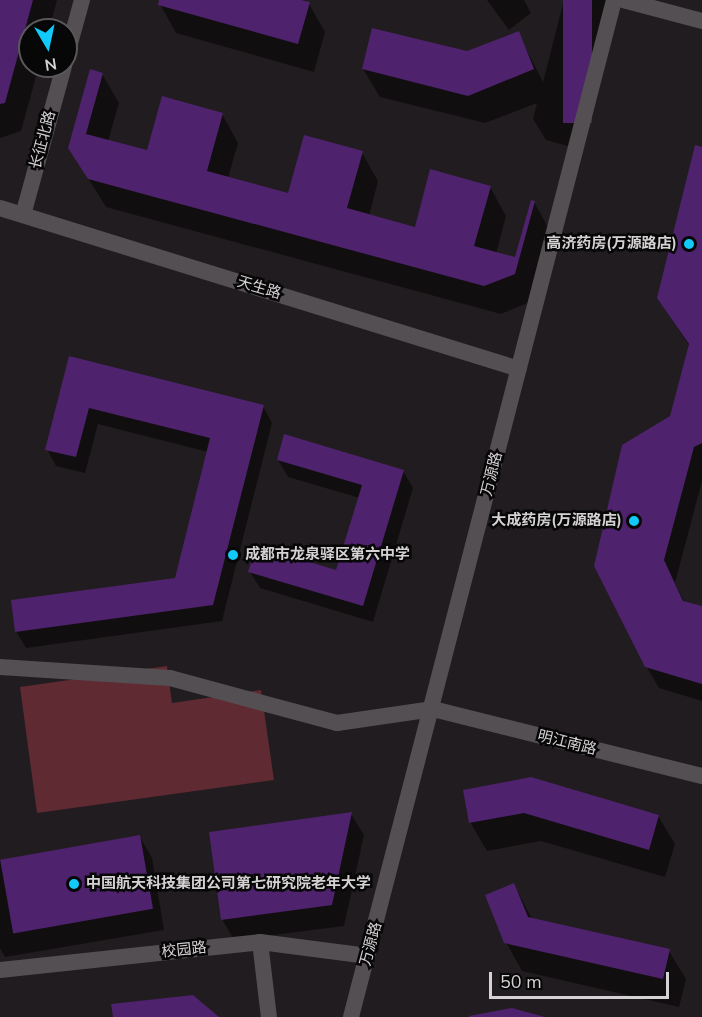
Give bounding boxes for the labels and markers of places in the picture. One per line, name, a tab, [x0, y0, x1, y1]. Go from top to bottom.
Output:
place label: 高济药房(万源路店)	[546, 235, 677, 253]
marker: 高济药房(万源路店)	[682, 237, 696, 251]
place label: 大成药房(万源路店)	[491, 512, 622, 530]
marker: 大成药房(万源路店)	[627, 514, 641, 528]
place label: 成都市龙泉驿区第六中学	[245, 546, 410, 564]
marker: 成都市龙泉驿区第六中学	[226, 548, 240, 562]
place label: 中国航天科技集团公司第七研究院老年大学	[86, 875, 371, 893]
marker: 中国航天科技集团公司第七研究院老年大学	[67, 877, 81, 891]

